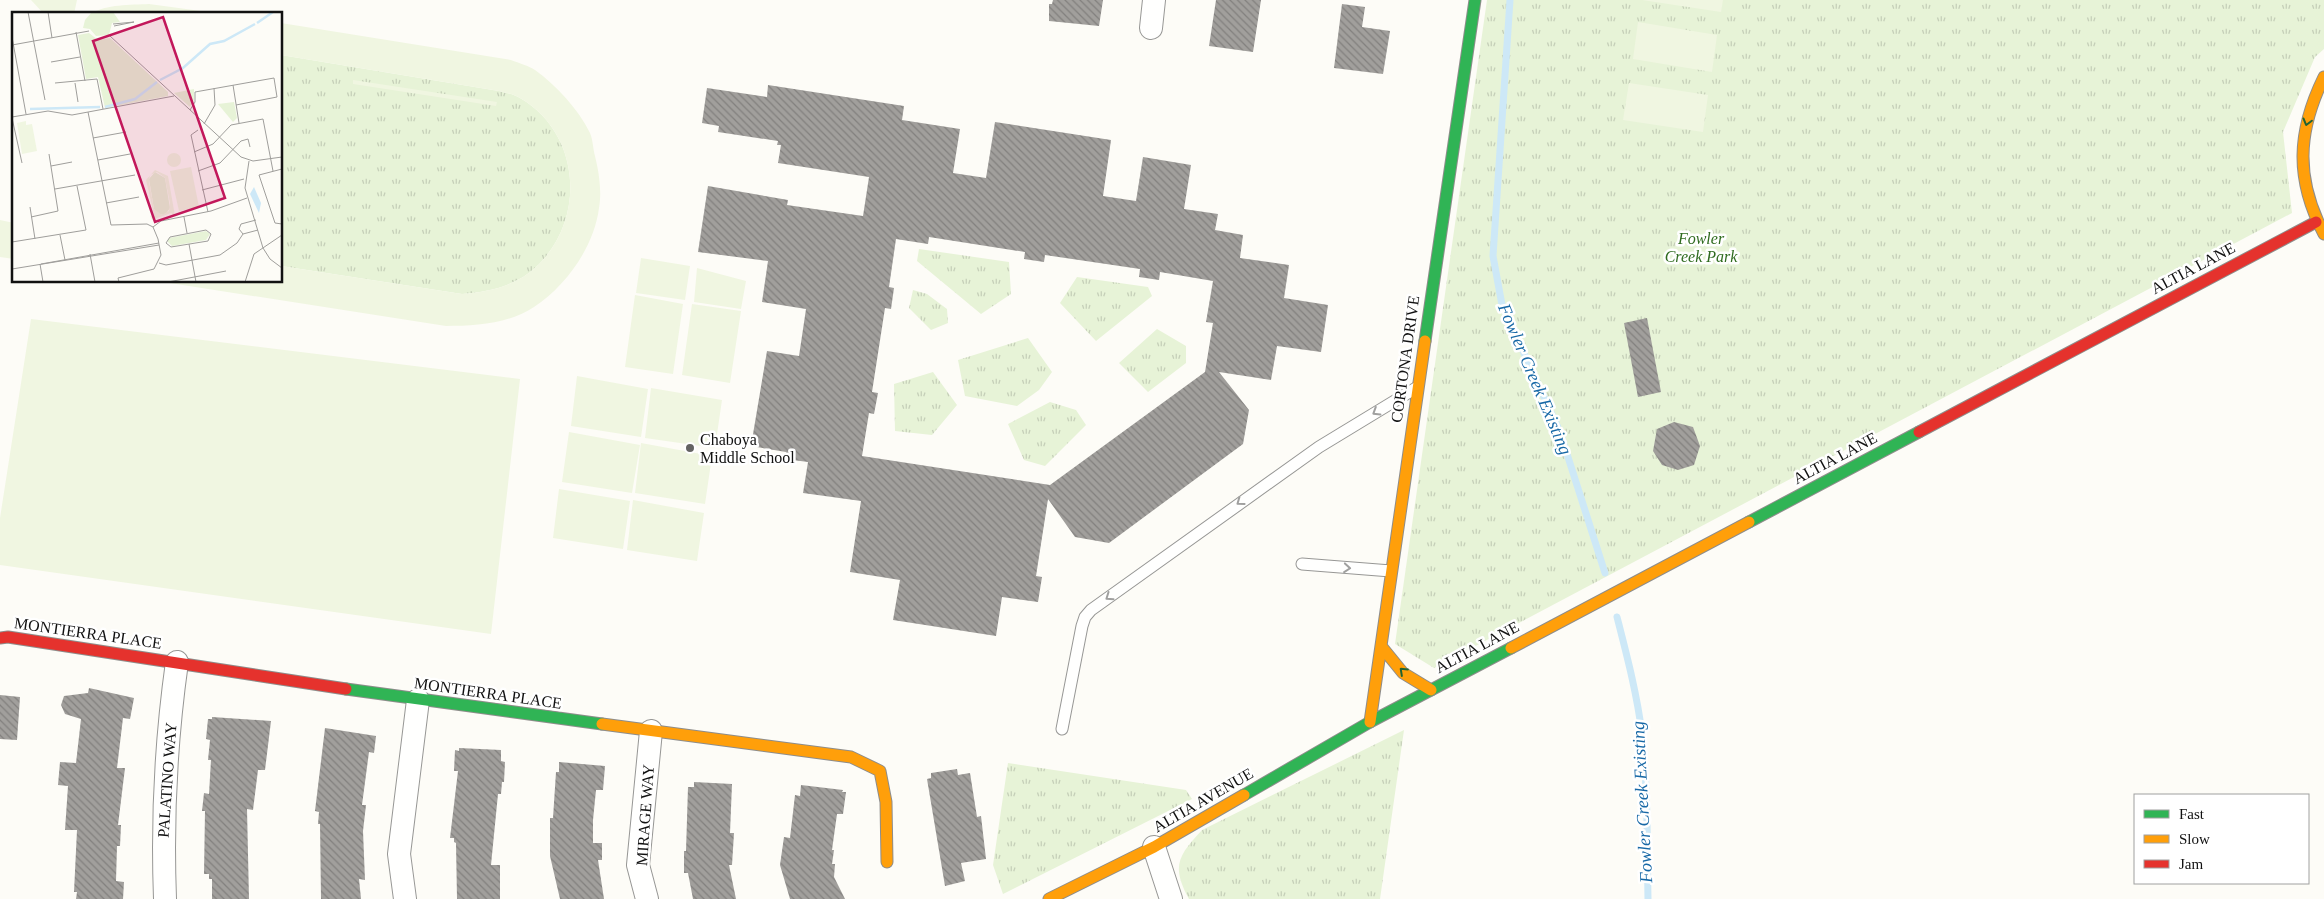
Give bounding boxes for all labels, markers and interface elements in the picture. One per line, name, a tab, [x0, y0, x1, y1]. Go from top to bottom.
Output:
inset map	[12, 12, 282, 282]
one-way arrow	[2302, 118, 2312, 126]
park label: Fowler Creek Park	[1665, 230, 1738, 265]
street label: ALTIA LANE	[2148, 239, 2238, 297]
street label: CORTONA DRIVE	[1388, 294, 1422, 424]
water label: Fowler Creek Existing	[1494, 299, 1576, 458]
one-way arrow	[1372, 406, 1381, 415]
street label: ALTIA LANE	[1790, 429, 1880, 487]
place label: Chaboya Middle School	[700, 431, 795, 466]
marker: Chaboya Middle School	[684, 442, 696, 454]
one-way arrow	[1237, 496, 1246, 505]
one-way arrow	[1343, 562, 1351, 573]
one-way arrow	[1105, 591, 1115, 600]
street label: MONTIERRA PLACE	[13, 614, 163, 652]
street label: ALTIA LANE	[1432, 618, 1522, 676]
one-way arrow	[1400, 668, 1409, 677]
street label: MONTIERRA PLACE	[413, 674, 563, 712]
water label: Fowler Creek Existing	[1628, 720, 1656, 885]
street label: PALATINO WAY	[154, 721, 180, 838]
street label: MIRAGE WAY	[633, 763, 657, 866]
street label: ALTIA AVENUE	[1150, 765, 1256, 835]
legend	[2134, 794, 2309, 884]
text: Fast	[2179, 806, 2205, 822]
text: Slow	[2179, 831, 2210, 847]
text: Jam	[2179, 856, 2203, 872]

